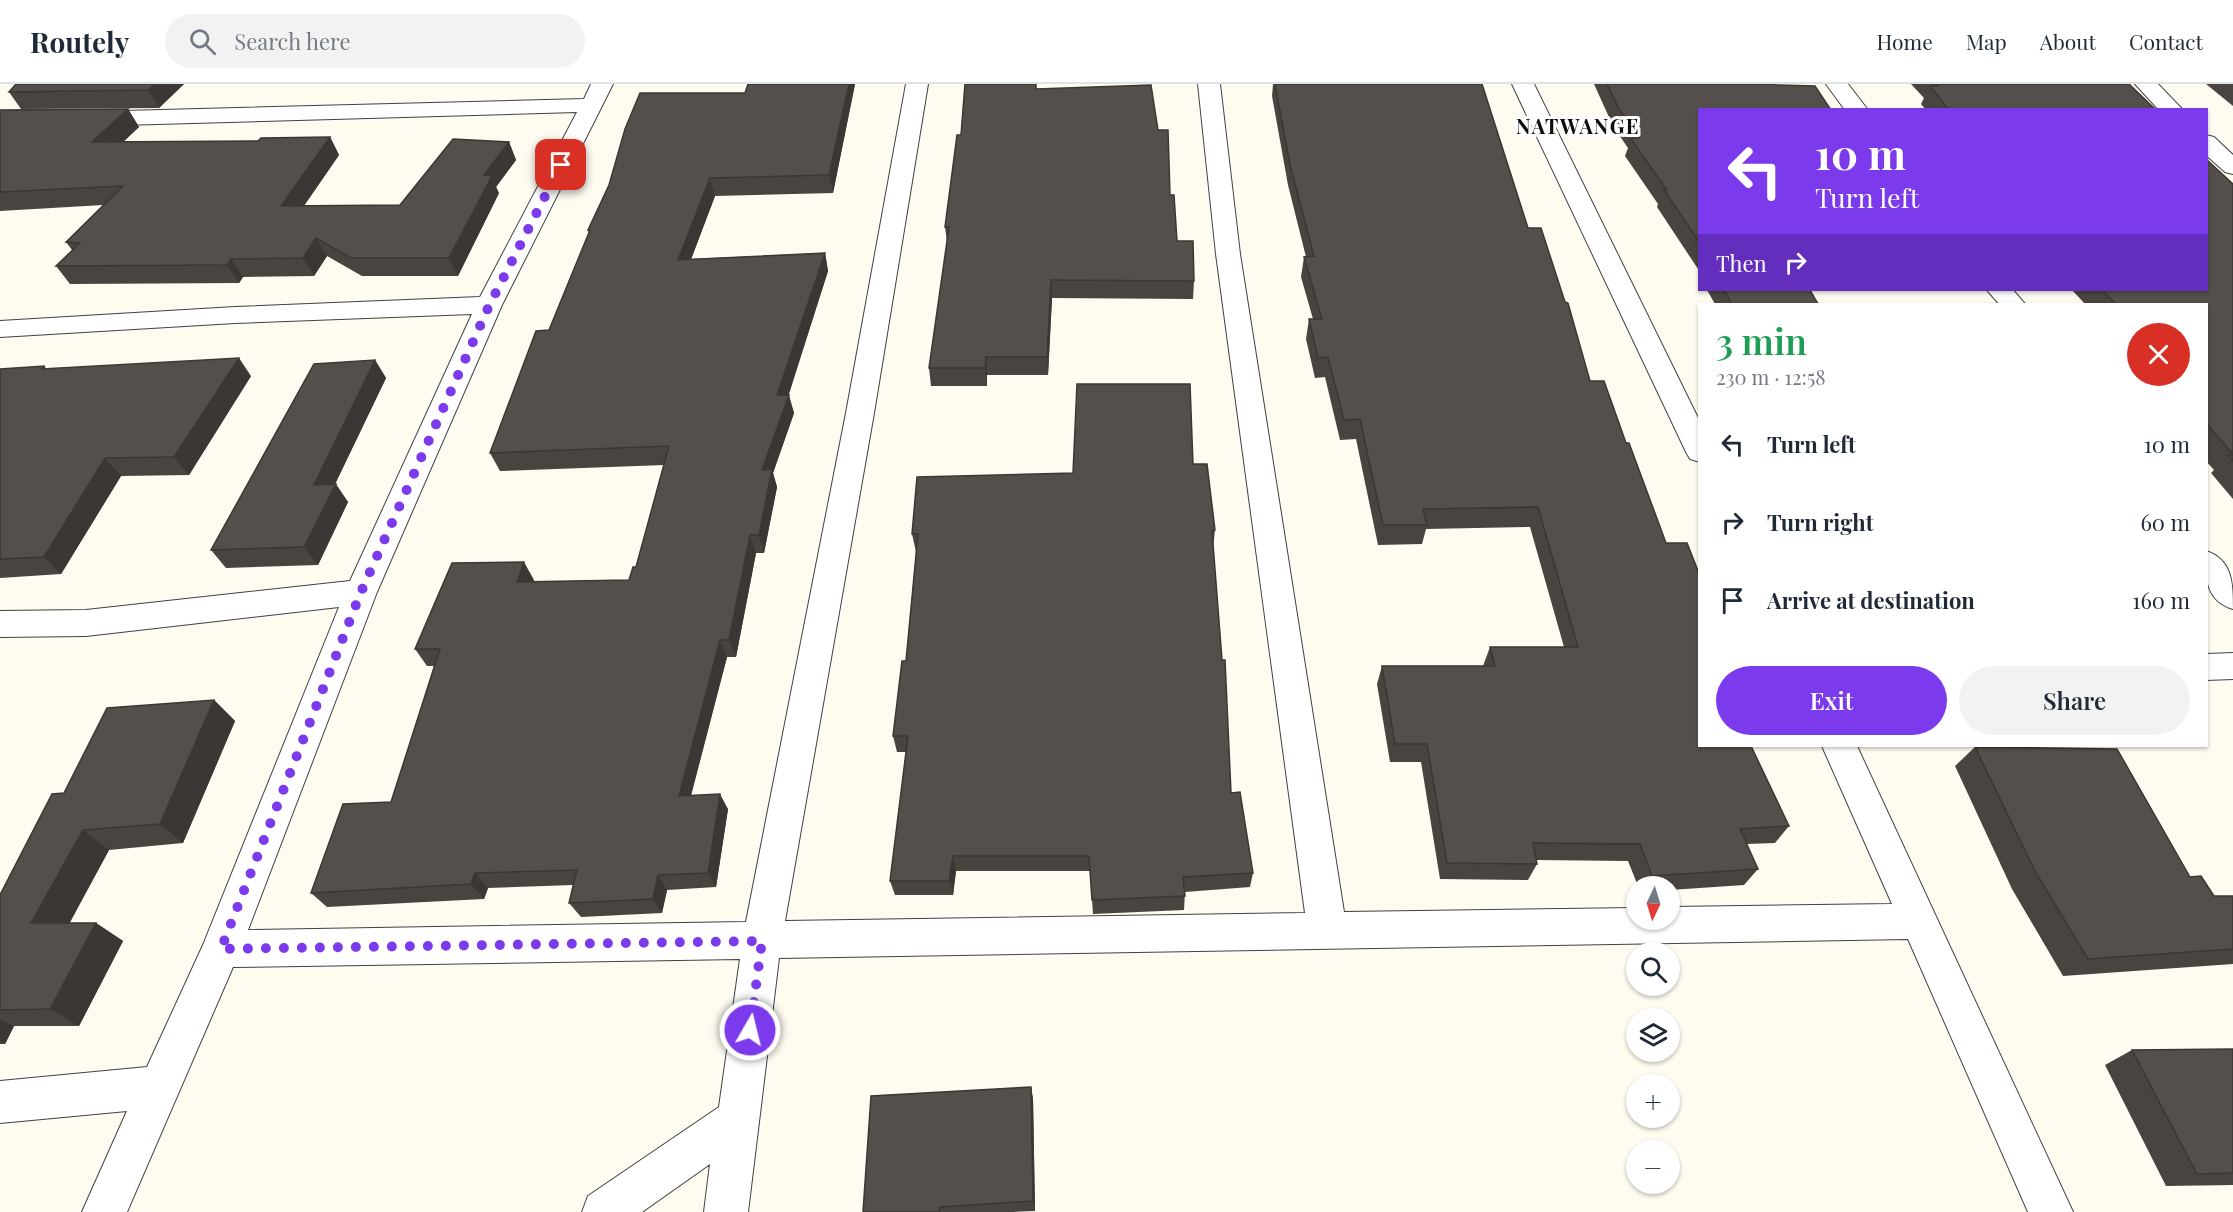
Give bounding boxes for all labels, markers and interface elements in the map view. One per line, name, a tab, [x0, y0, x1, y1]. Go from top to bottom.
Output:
search box	[165, 14, 585, 68]
text: Routely	[30, 23, 129, 60]
icon: search	[186, 25, 219, 58]
text: Search here	[234, 26, 351, 56]
text: Home	[1877, 27, 1933, 55]
text: Map	[1966, 27, 2007, 55]
text: About	[2040, 27, 2096, 55]
text: Contact	[2129, 27, 2203, 55]
district label: NATWANGE	[1516, 112, 1640, 139]
text: 10 m	[1815, 125, 1906, 181]
icon: left	[1716, 132, 1794, 210]
pin	[535, 139, 586, 190]
icon: arrive	[544, 148, 577, 181]
text: Turn left	[1815, 179, 1919, 215]
icon: right	[1779, 246, 1812, 279]
text: Then	[1716, 248, 1767, 278]
text: 3 min	[1716, 316, 1807, 364]
button: close	[2127, 323, 2190, 386]
text: 230 m · 12:58	[1716, 363, 1826, 390]
icon: left	[1716, 428, 1749, 461]
text: Turn left	[1767, 429, 1856, 459]
text: 10 m	[2144, 429, 2190, 459]
icon: right	[1716, 506, 1749, 539]
text: Turn right	[1767, 507, 1873, 537]
text: 60 m	[2140, 507, 2190, 537]
icon: arrive	[1716, 584, 1749, 617]
text: Arrive at destination	[1767, 585, 1975, 615]
text: 160 m	[2132, 585, 2190, 615]
button: Exit	[1716, 666, 1947, 735]
button: Share	[1959, 666, 2190, 735]
north arrow	[1626, 876, 1680, 930]
map controls	[1626, 876, 1680, 1194]
button: search	[1626, 942, 1680, 996]
position arrow	[718, 998, 782, 1062]
button: layers	[1626, 1008, 1680, 1062]
button: +	[1626, 1074, 1680, 1128]
button: −	[1626, 1140, 1680, 1194]

